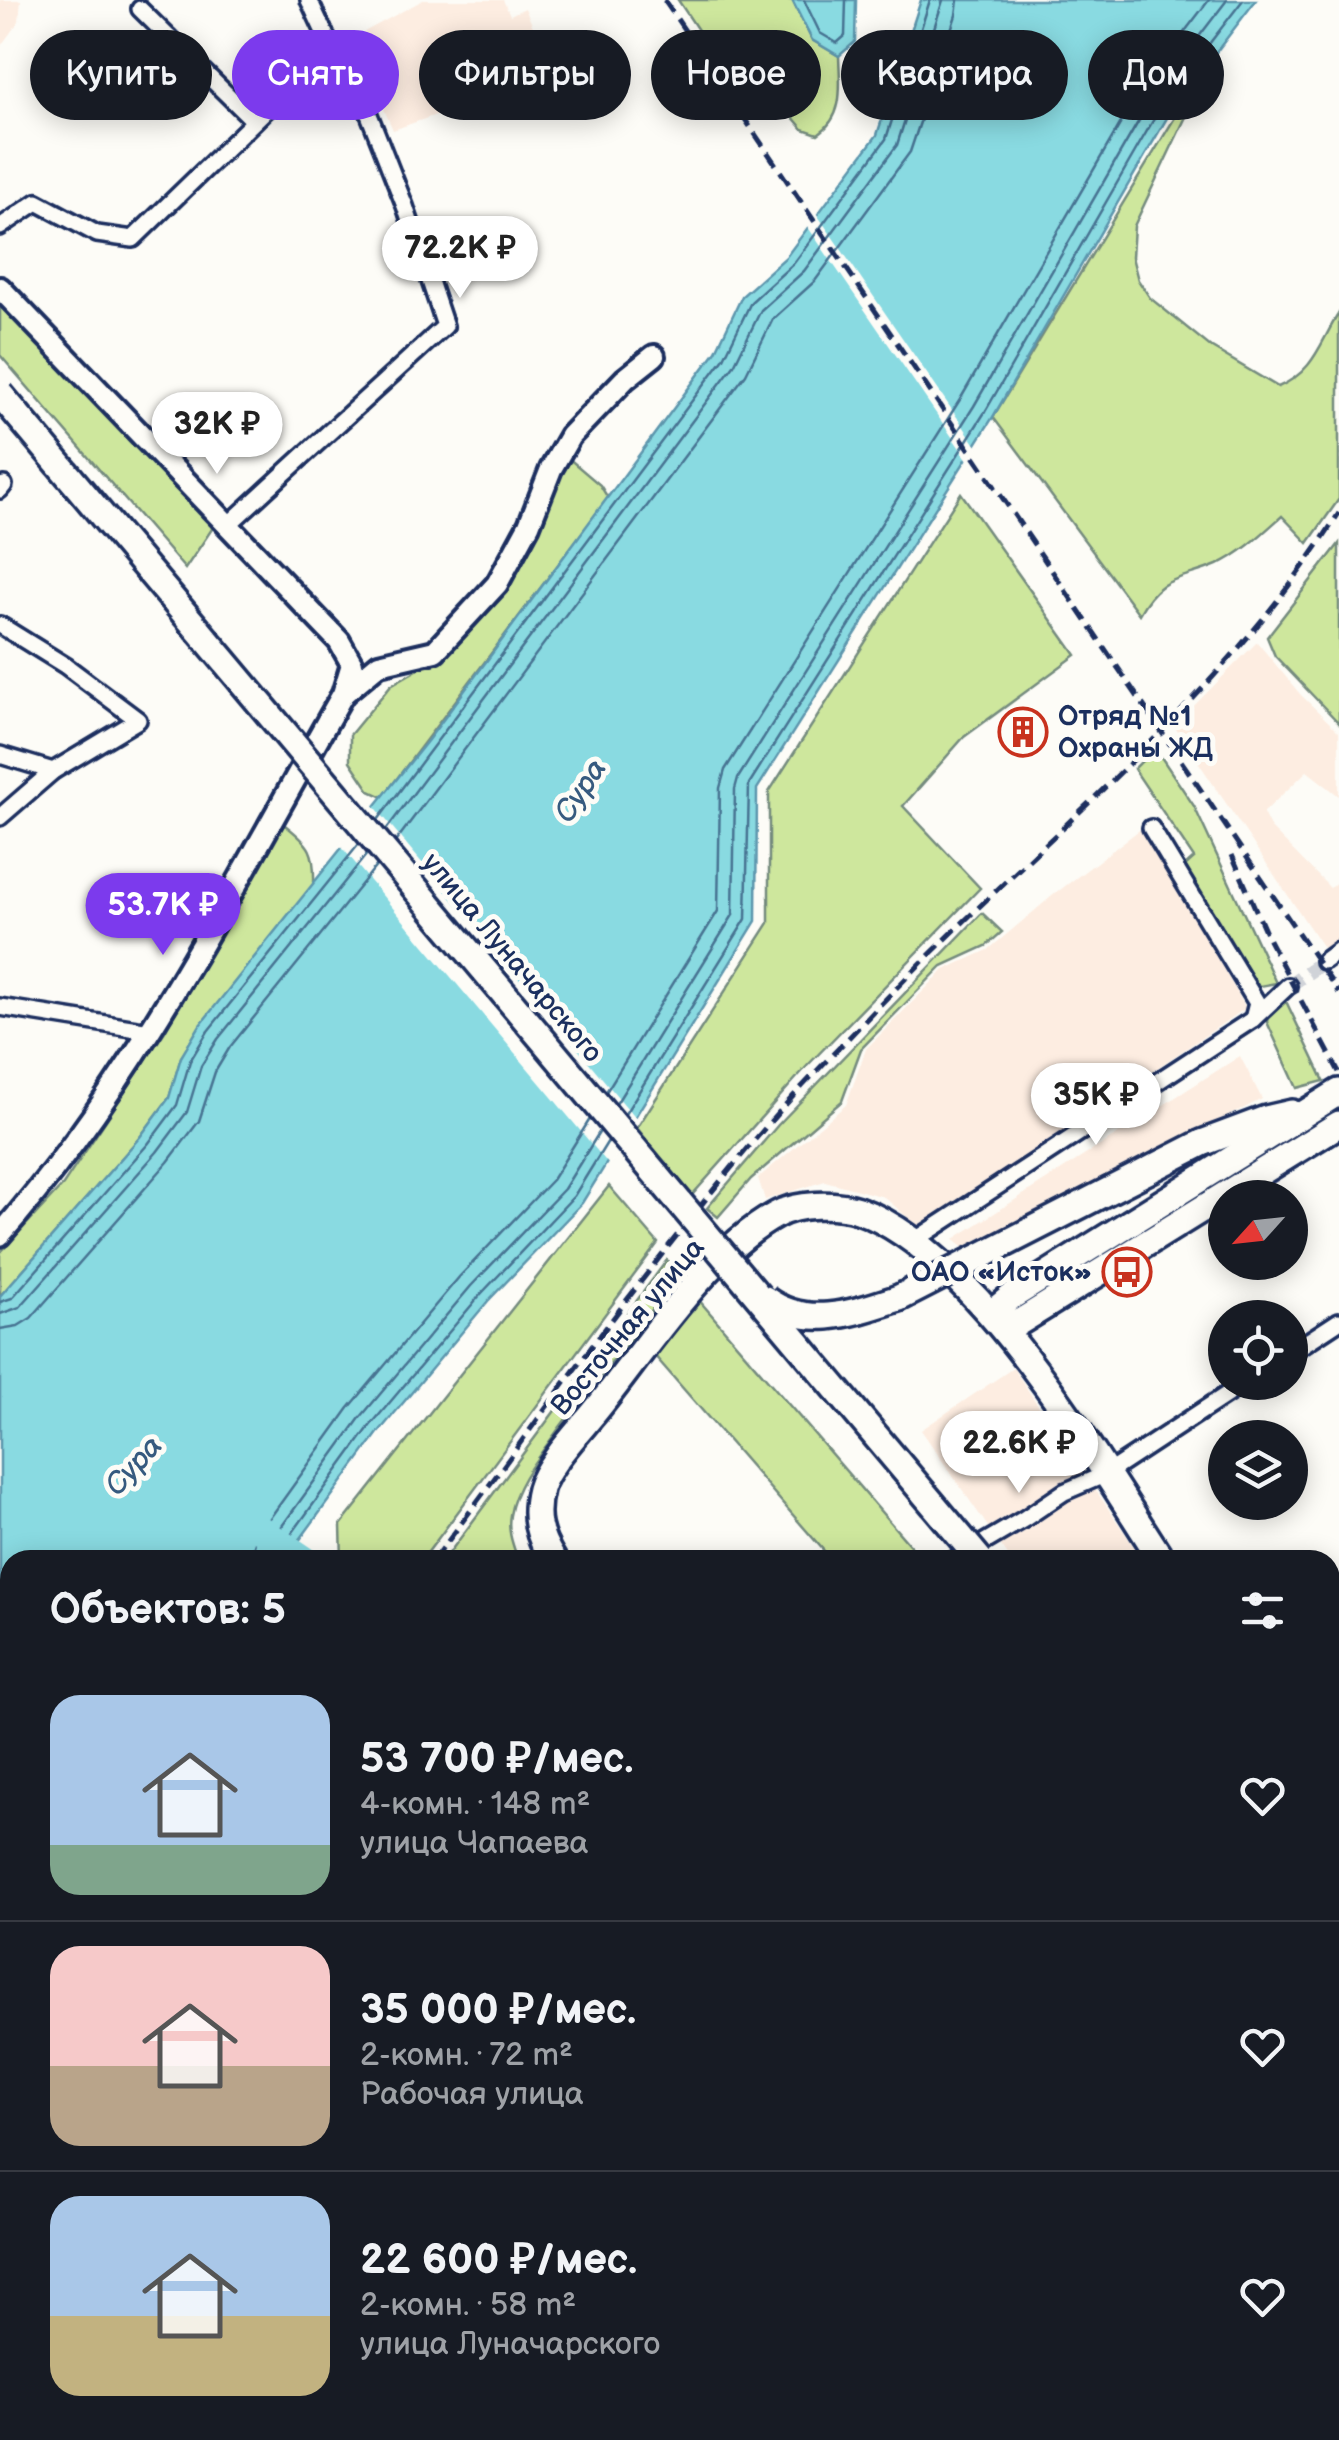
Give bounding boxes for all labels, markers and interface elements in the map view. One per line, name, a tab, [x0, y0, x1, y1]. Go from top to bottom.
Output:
chip: Купить	[30, 30, 212, 120]
chip: Снять	[232, 30, 399, 120]
chip: Фильтры	[419, 30, 631, 120]
chip: Новое	[651, 30, 821, 120]
chip: Квартира	[841, 30, 1068, 120]
chip: Дом	[1088, 30, 1224, 120]
pin: 72.2K ₽	[368, 216, 552, 301]
text: 72.2K ₽	[404, 229, 516, 268]
pin: 32K ₽	[147, 392, 287, 477]
text: 32K ₽	[174, 405, 260, 444]
place label: Отряд №1 Охраны ЖД	[1058, 700, 1213, 765]
building icon: Отряд №1 Охраны ЖД	[997, 706, 1049, 758]
water label: Сура	[547, 752, 615, 830]
street label: улица Луначарского	[415, 847, 609, 1069]
pin: 53.7K ₽	[71, 873, 255, 958]
text: 53.7K ₽	[108, 886, 218, 925]
pin: 35K ₽	[1026, 1063, 1166, 1148]
text: 35K ₽	[1053, 1076, 1139, 1115]
north arrow	[1208, 1180, 1308, 1280]
map controls	[1208, 1180, 1308, 1520]
street label: Восточная улица	[544, 1232, 712, 1422]
bus stop icon: ОАО «Исток»	[1101, 1246, 1153, 1298]
place label: ОАО «Исток»	[911, 1256, 1092, 1289]
button: locate	[1208, 1300, 1308, 1400]
pin: 22.6K ₽	[927, 1411, 1111, 1496]
button: layers	[1208, 1420, 1308, 1520]
text: 22.6K ₽	[962, 1424, 1076, 1463]
water label: Сура	[98, 1428, 170, 1504]
icon: filters	[1235, 1583, 1290, 1638]
text: Объектов: 5	[50, 1585, 286, 1636]
text: 53 700 ₽/мес.	[360, 1734, 633, 1785]
icon: home	[130, 1735, 250, 1855]
icon: heart	[1235, 1768, 1290, 1823]
text: 4-комн. · 148 m²	[360, 1785, 590, 1824]
text: улица Чапаева	[360, 1824, 588, 1863]
text: 35 000 ₽/мес.	[360, 1985, 636, 2036]
icon: home	[130, 1986, 250, 2106]
icon: heart	[1235, 2019, 1290, 2074]
text: 2-комн. · 72 m²	[360, 2036, 573, 2075]
text: Рабочая улица	[360, 2075, 584, 2114]
text: 22 600 ₽/мес.	[360, 2235, 637, 2286]
icon: home	[130, 2236, 250, 2356]
icon: heart	[1235, 2269, 1290, 2324]
text: 2-комн. · 58 m²	[360, 2286, 576, 2325]
text: улица Луначарского	[360, 2325, 660, 2364]

